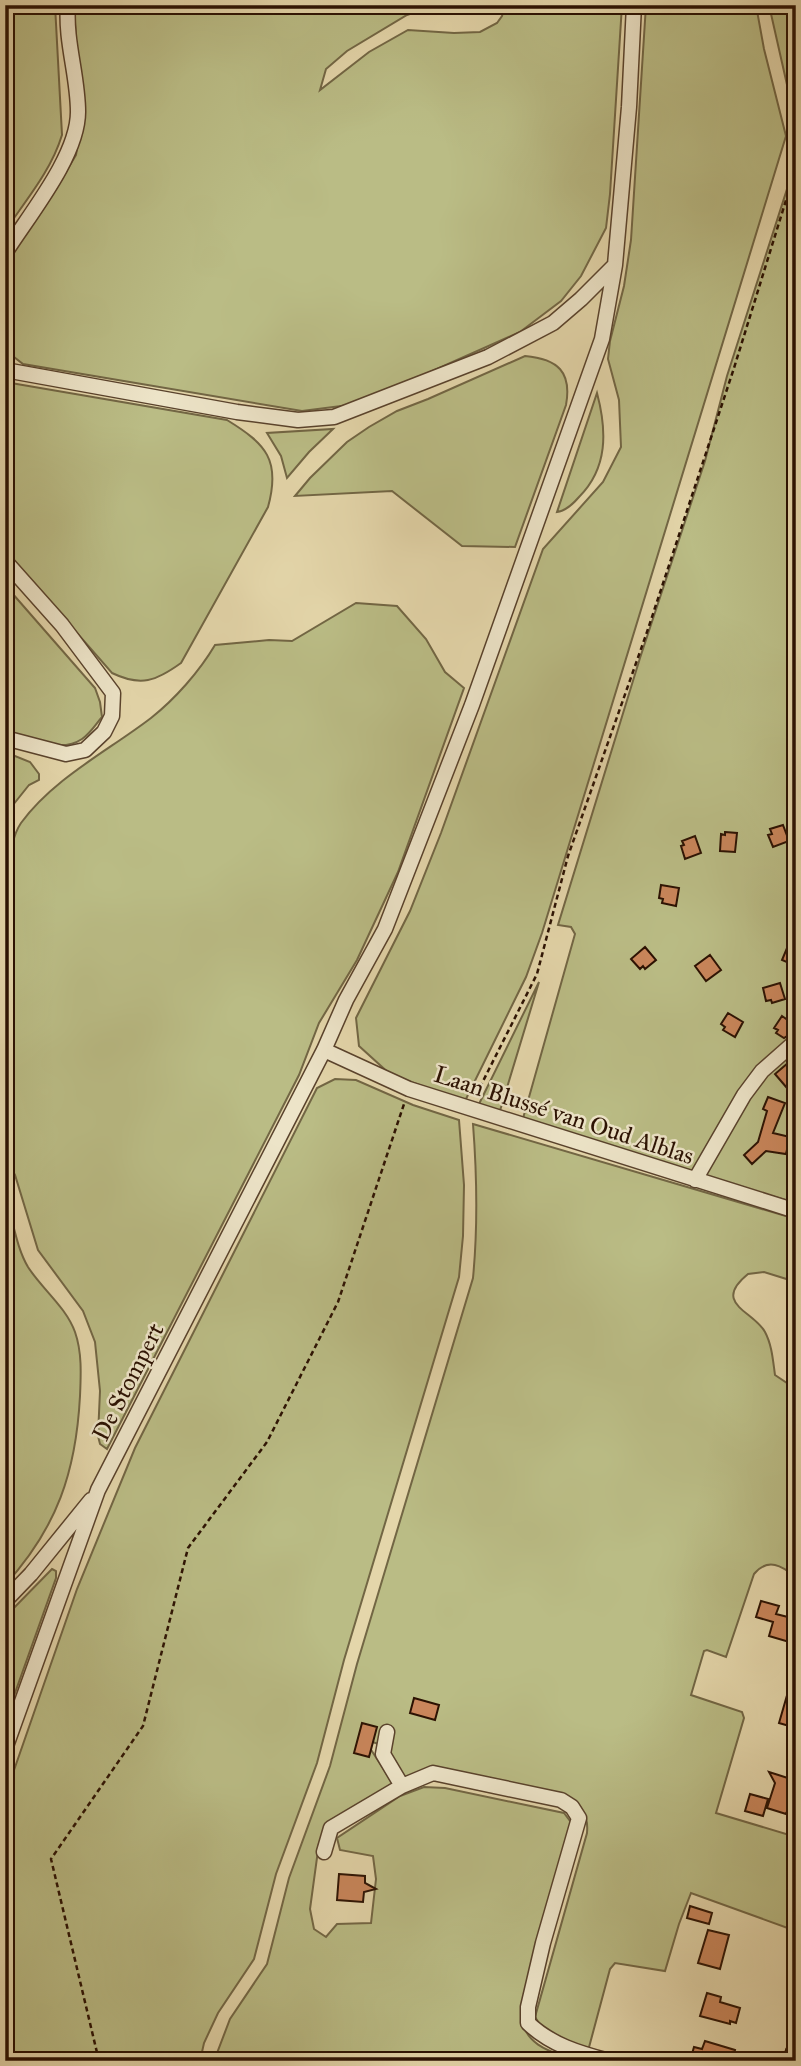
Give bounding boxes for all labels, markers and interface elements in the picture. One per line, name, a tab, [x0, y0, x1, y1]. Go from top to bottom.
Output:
street label: Laan Blussé van Oud Alblas	[430, 1059, 698, 1171]
street label: De Stompert	[86, 1318, 171, 1446]

